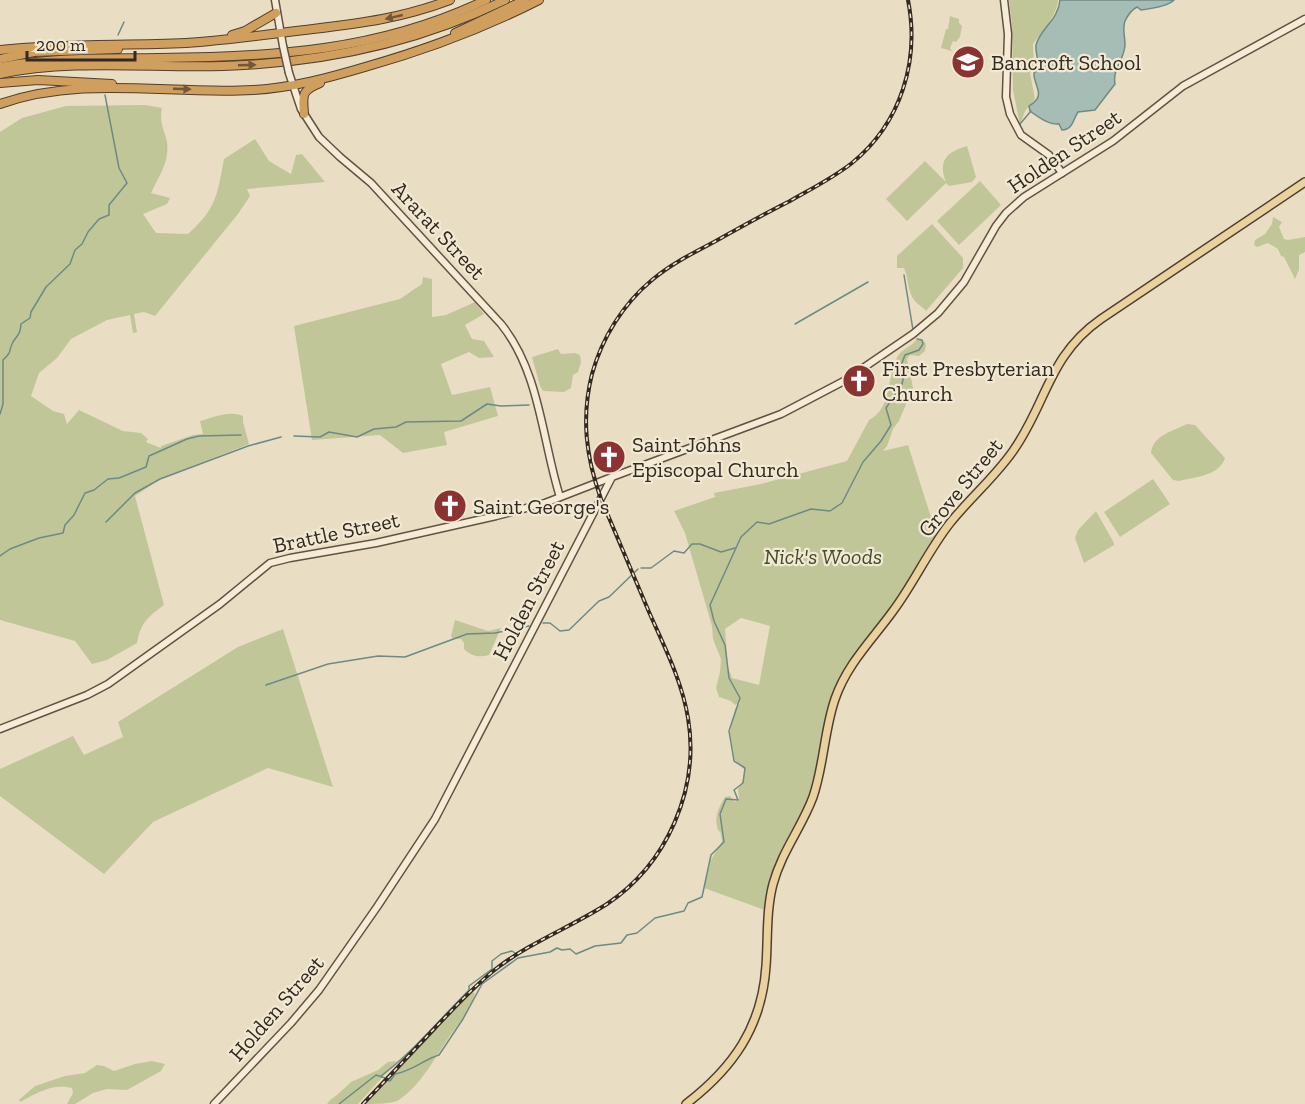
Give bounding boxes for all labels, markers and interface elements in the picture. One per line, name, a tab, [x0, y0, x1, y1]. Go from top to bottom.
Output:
one-way arrow	[385, 13, 404, 23]
scale bar	[27, 24, 135, 62]
text: 200 m	[36, 34, 86, 56]
school or university icon: Bancroft School	[950, 44, 986, 80]
place label: Bancroft School	[991, 49, 1141, 76]
one-way arrow	[237, 60, 256, 70]
one-way arrow	[173, 84, 192, 94]
street label: Holden Street	[1002, 103, 1127, 199]
street label: Ararat Street	[386, 175, 492, 286]
place label: First Presbyterian Church	[882, 355, 1054, 407]
church icon: First Presbyterian Church	[841, 363, 877, 399]
place label: Saint Johns Episcopal Church	[632, 431, 799, 483]
street label: Grove Street	[912, 432, 1009, 542]
church icon: Saint Johns Episcopal Church	[591, 439, 627, 475]
church icon: Saint George's	[432, 488, 468, 524]
place label: Saint George's	[473, 493, 609, 520]
street label: Brattle Street	[270, 506, 403, 559]
street label: Holden Street	[487, 535, 571, 665]
park label: Nick's Woods	[764, 543, 882, 570]
street label: Holden Street	[223, 949, 330, 1067]

